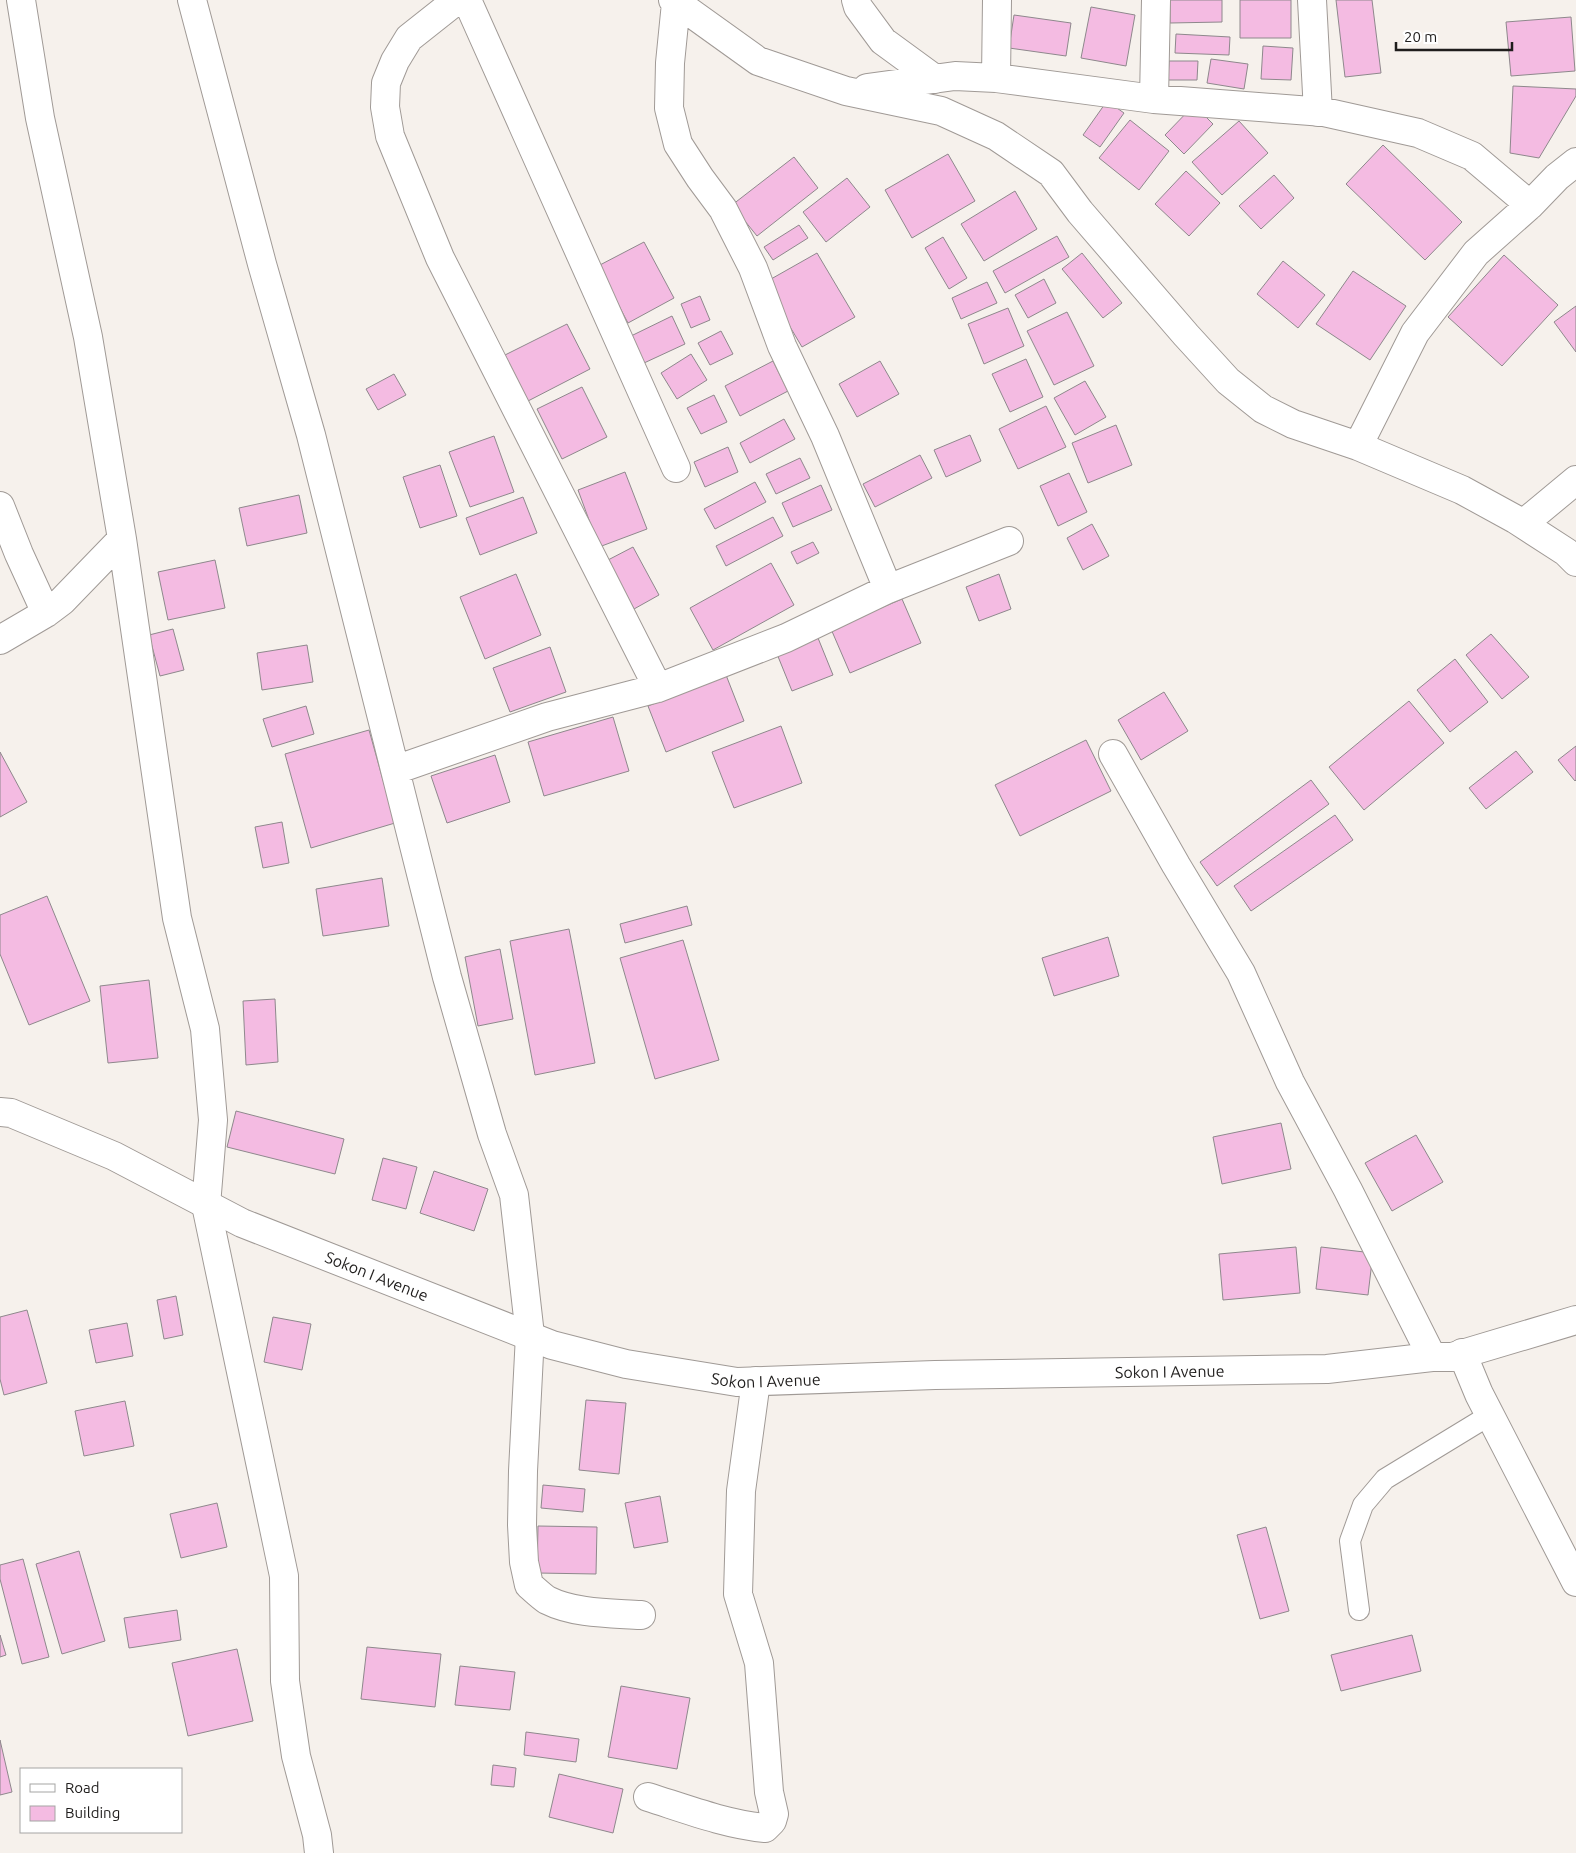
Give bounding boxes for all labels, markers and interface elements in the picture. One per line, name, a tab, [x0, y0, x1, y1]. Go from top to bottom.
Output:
scale bar	[1396, 20, 1512, 52]
text: 20 m	[1404, 28, 1437, 45]
street label: Sokon I Avenue	[323, 1248, 431, 1304]
street label: Sokon I Avenue	[1115, 1362, 1225, 1381]
street label: Sokon I Avenue	[710, 1369, 821, 1391]
legend	[20, 1768, 182, 1833]
text: Road	[65, 1779, 100, 1796]
text: Building	[65, 1804, 120, 1821]

